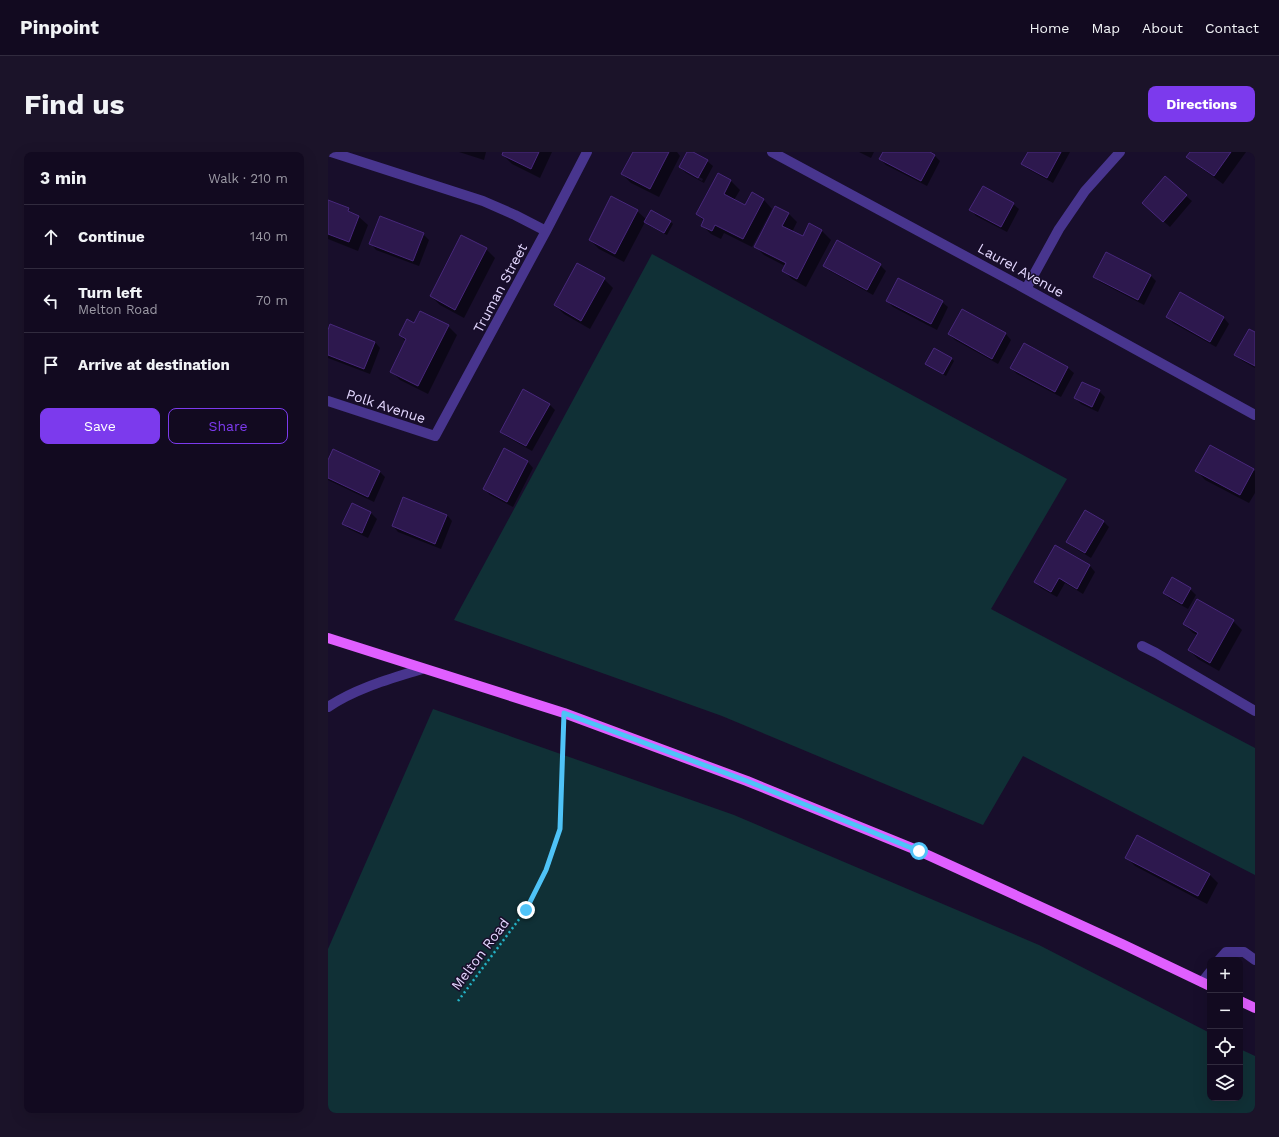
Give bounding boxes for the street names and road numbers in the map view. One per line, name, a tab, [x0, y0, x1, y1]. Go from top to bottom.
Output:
street label: Laurel Avenue	[975, 240, 1067, 300]
street label: Truman Street	[470, 241, 530, 335]
street label: Polk Avenue	[344, 386, 428, 426]
street label: Melton Road	[448, 915, 512, 993]

